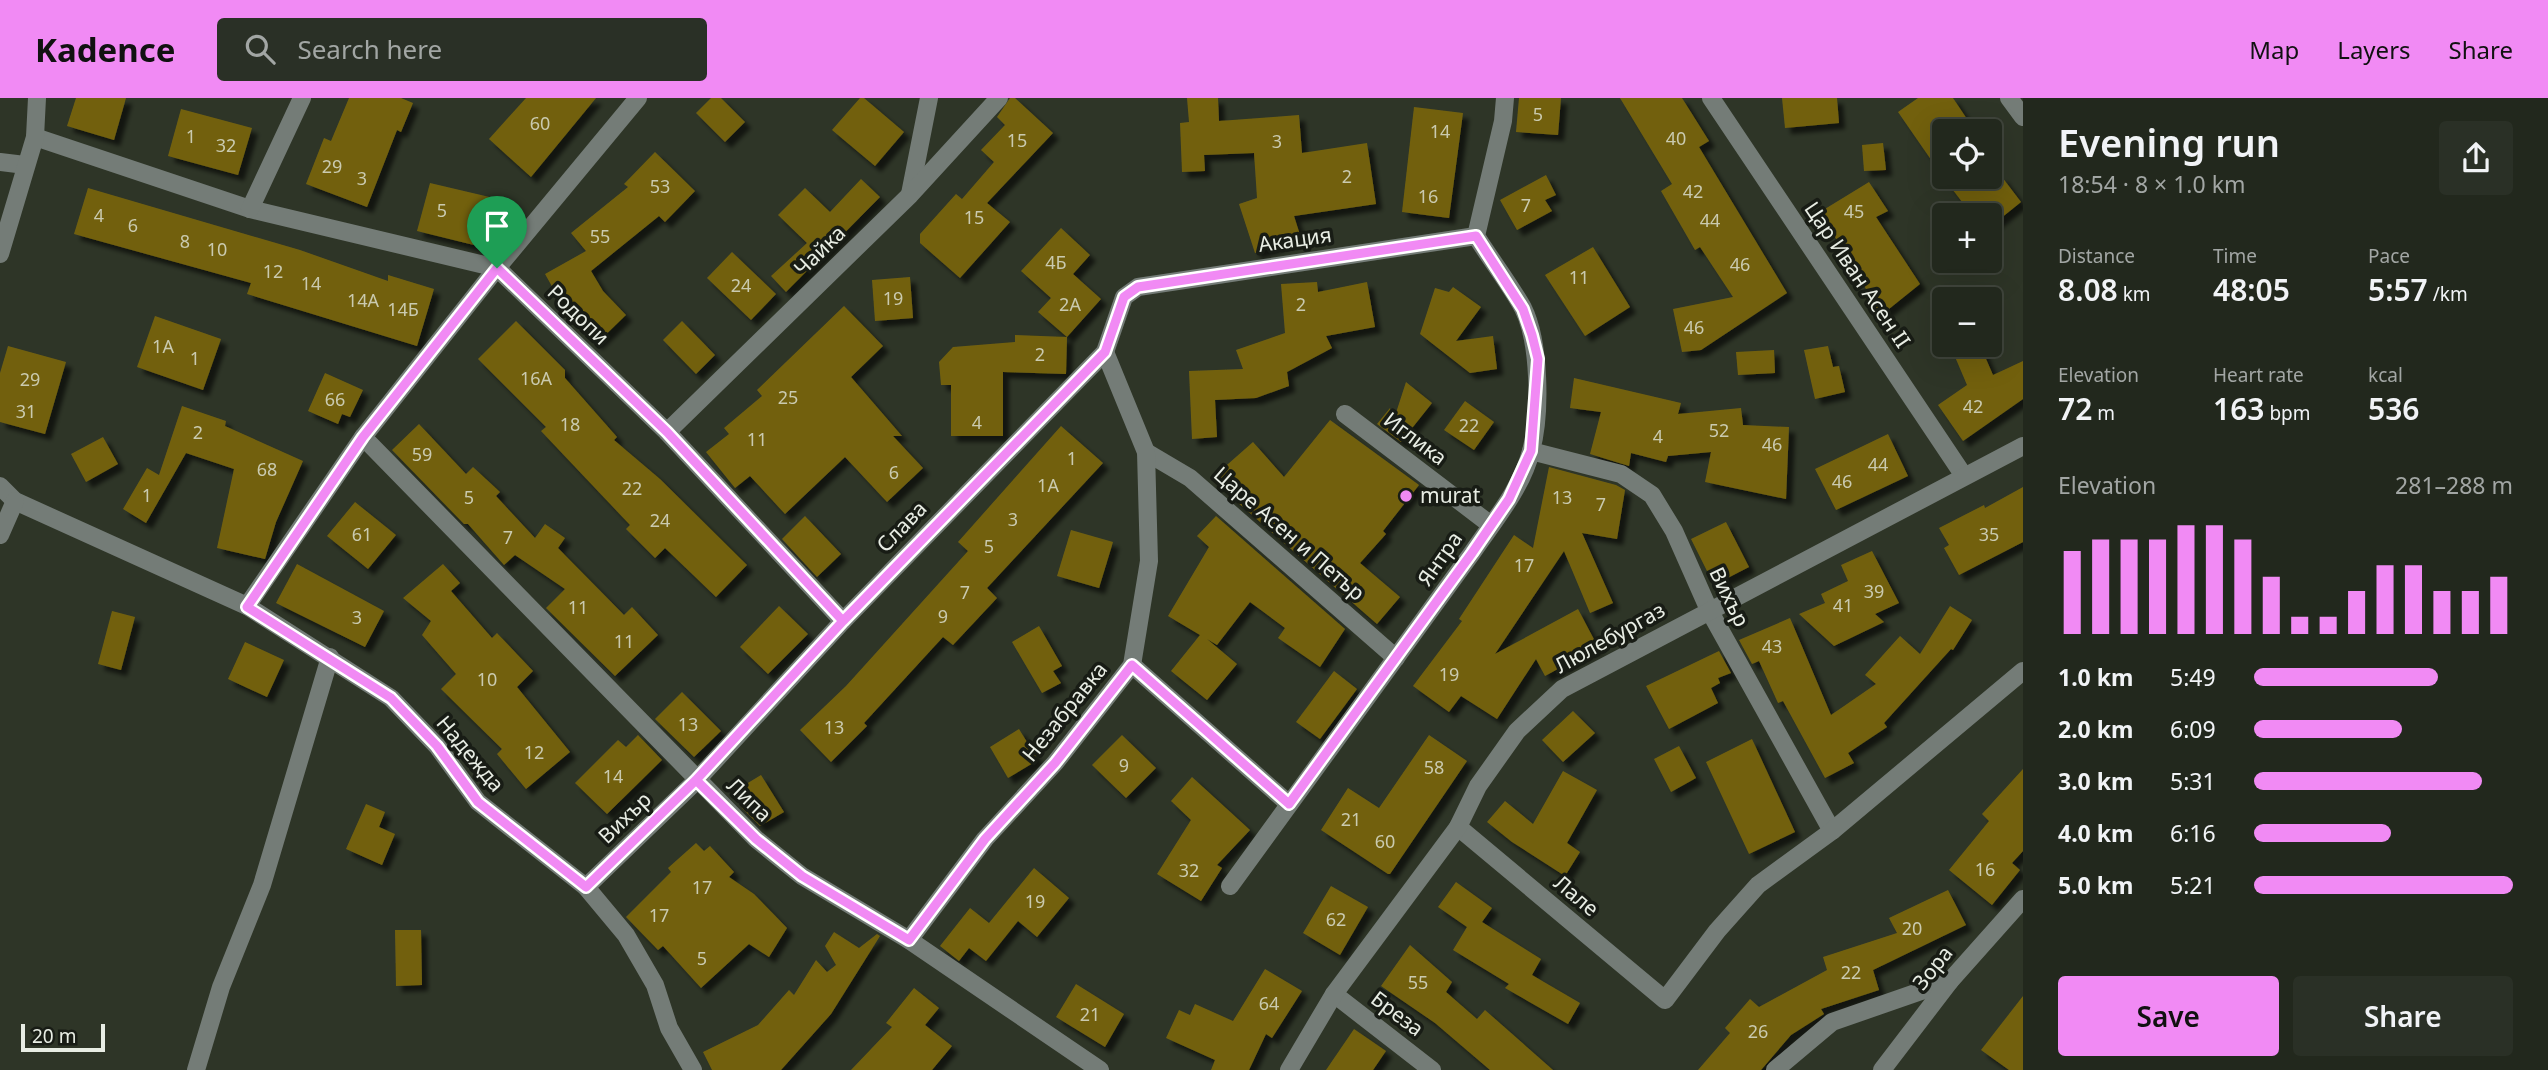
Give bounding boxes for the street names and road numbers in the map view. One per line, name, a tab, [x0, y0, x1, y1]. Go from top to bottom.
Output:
street label: Цар Иван Асен II	[1798, 196, 1917, 353]
street label: Чайка	[788, 219, 851, 282]
street label: Акация	[1256, 220, 1333, 258]
street label: Родопи	[542, 278, 616, 351]
street label: Иглика	[1378, 405, 1453, 471]
street label: Царе Асен и Петър	[1208, 460, 1371, 607]
street label: Слава	[870, 495, 933, 558]
street label: Янтра	[1410, 526, 1468, 591]
street label: Вихър	[1703, 562, 1756, 631]
street label: Люлебургаз	[1549, 595, 1670, 679]
street label: Незабравка	[1015, 656, 1113, 767]
street label: Надежда	[431, 709, 511, 797]
street label: Липа	[721, 771, 778, 827]
street label: Вихър	[592, 785, 657, 849]
street label: Лале	[1548, 868, 1605, 922]
street label: Зора	[1906, 940, 1959, 995]
street label: Бреза	[1366, 984, 1430, 1042]

